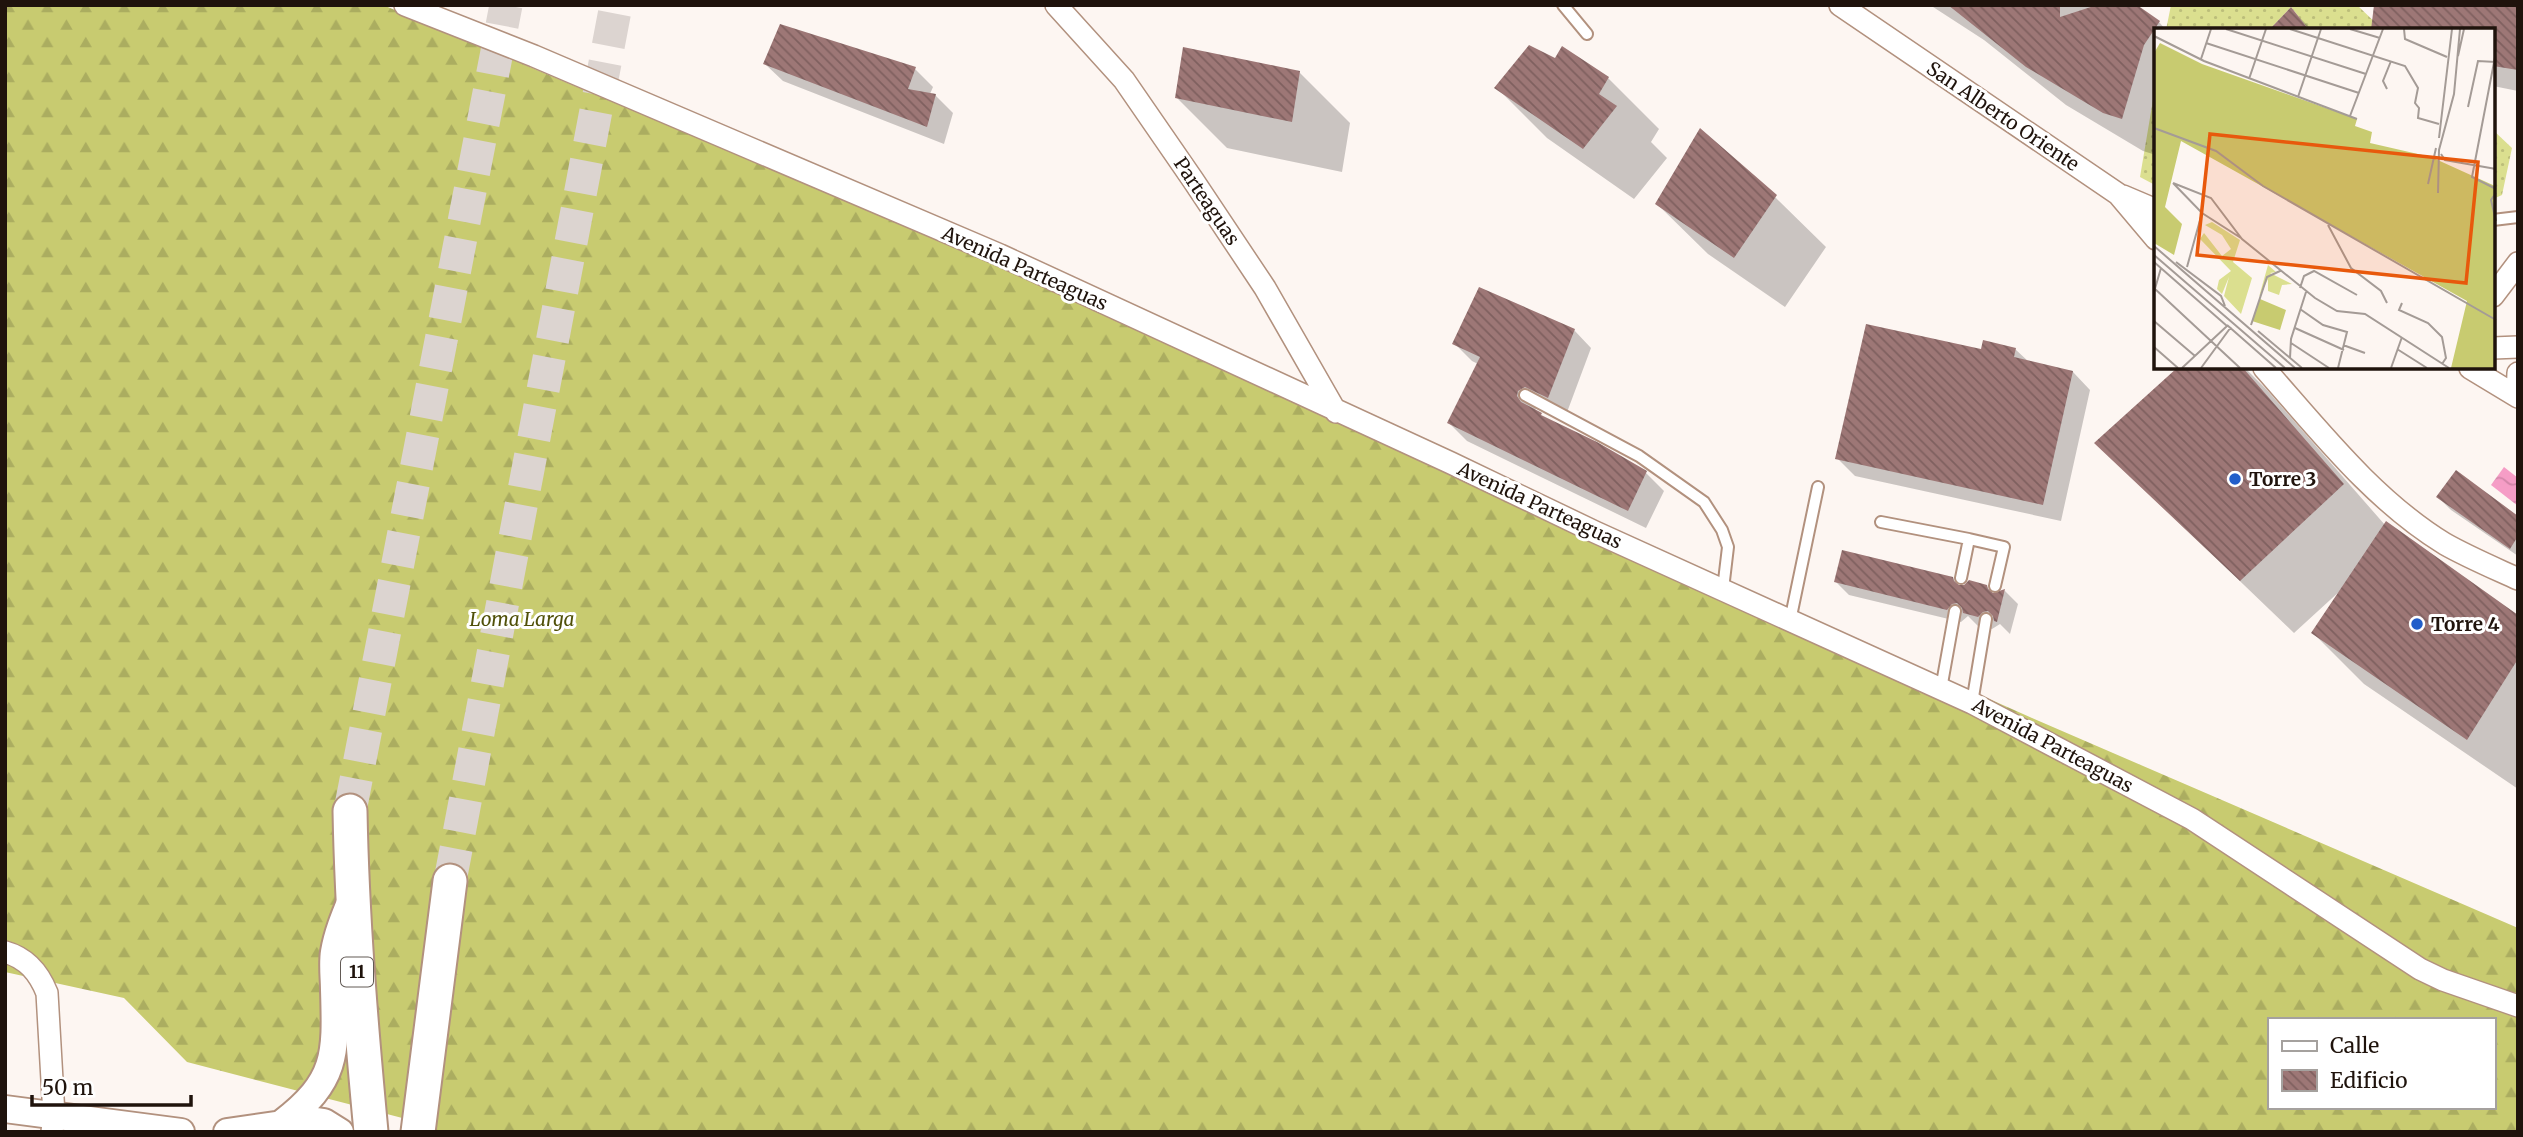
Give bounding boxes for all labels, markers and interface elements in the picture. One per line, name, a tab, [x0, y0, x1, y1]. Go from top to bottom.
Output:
inset map	[2154, 28, 2495, 369]
street label: San Alberto Oriente	[1922, 56, 2084, 176]
street label: Parteaguas	[1169, 152, 1245, 250]
street label: Avenida Parteaguas	[938, 220, 1111, 315]
street label: Avenida Parteaguas	[1453, 456, 1626, 554]
place label: Torre 3	[2249, 467, 2316, 491]
marker: Torre 3	[2227, 471, 2243, 487]
park label: Loma Larga	[470, 607, 575, 631]
place label: Torre 4	[2431, 612, 2500, 636]
marker: Torre 4	[2409, 616, 2425, 632]
street label: Avenida Parteaguas	[1968, 692, 2137, 798]
road number: 11	[341, 958, 373, 987]
legend	[2268, 1018, 2495, 1109]
text: Calle	[2330, 1032, 2379, 1059]
scale bar	[32, 1064, 191, 1108]
text: Edificio	[2330, 1067, 2407, 1094]
text: 50 m	[42, 1074, 93, 1101]

